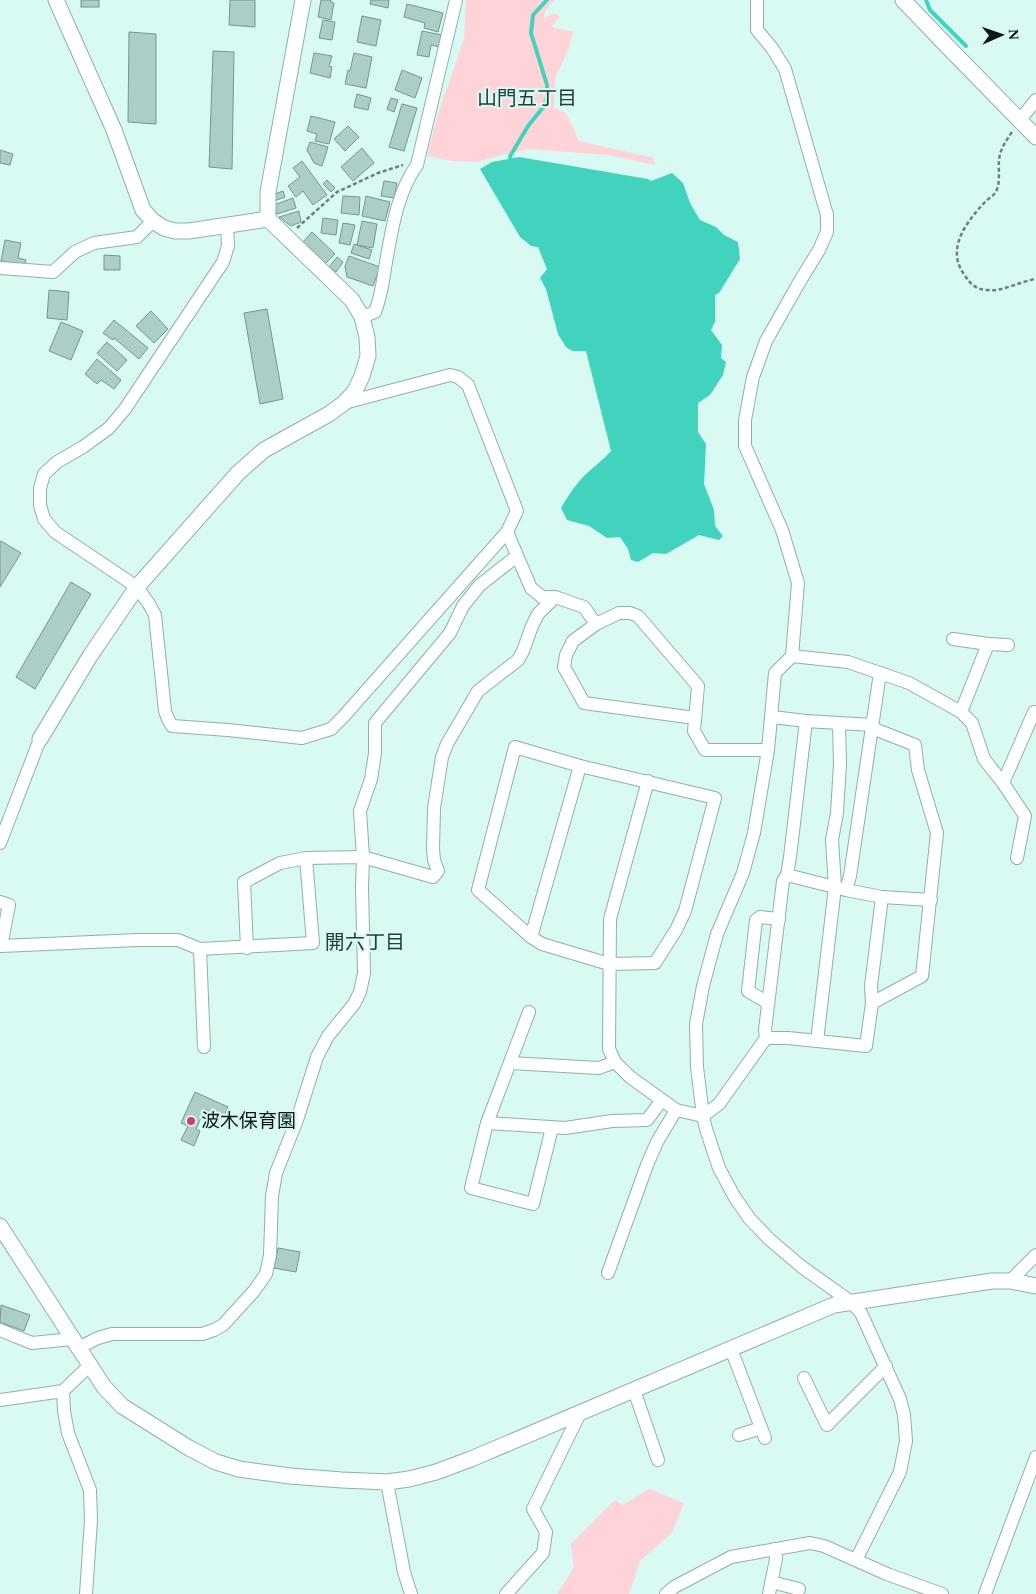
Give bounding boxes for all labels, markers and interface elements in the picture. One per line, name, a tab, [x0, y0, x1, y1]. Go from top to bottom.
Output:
north arrow	[976, 10, 1026, 60]
text: N	[1003, 28, 1024, 41]
district label: 山門五丁目	[477, 84, 577, 114]
district label: 開六丁目	[325, 928, 405, 958]
place label: 波木保育園	[201, 1107, 296, 1136]
marker: 波木保育園	[185, 1115, 197, 1127]

